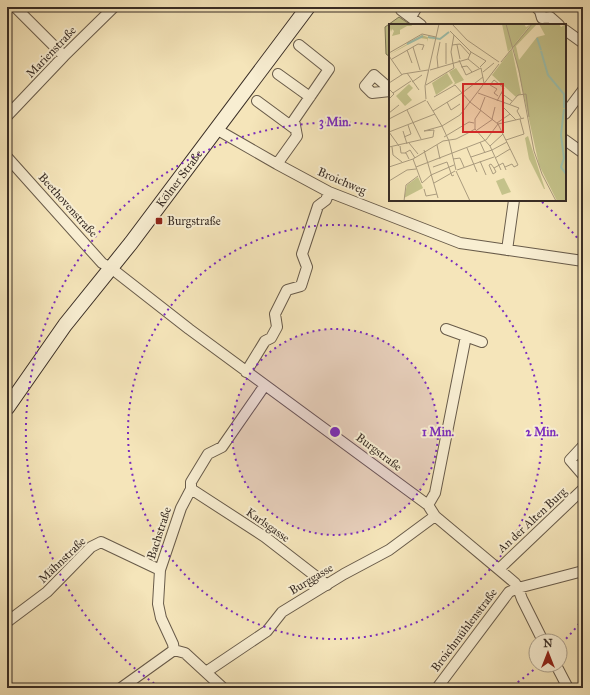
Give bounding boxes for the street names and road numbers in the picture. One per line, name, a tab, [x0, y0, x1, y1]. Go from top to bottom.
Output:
street label: Marienstraße	[23, 23, 79, 81]
street label: Kölner Straße	[153, 147, 205, 210]
street label: Broichweg	[315, 164, 369, 199]
street label: Beethovenstraße	[36, 170, 100, 240]
street label: Burgstraße	[353, 430, 405, 475]
street label: An der Alten Burg	[494, 484, 570, 557]
street label: Bachstraße	[144, 505, 174, 561]
street label: Karlsgasse	[243, 505, 293, 546]
street label: Mähnstraße	[36, 534, 88, 586]
street label: Burggasse	[286, 560, 336, 598]
street label: Broichmühlenstraße	[428, 586, 500, 674]

